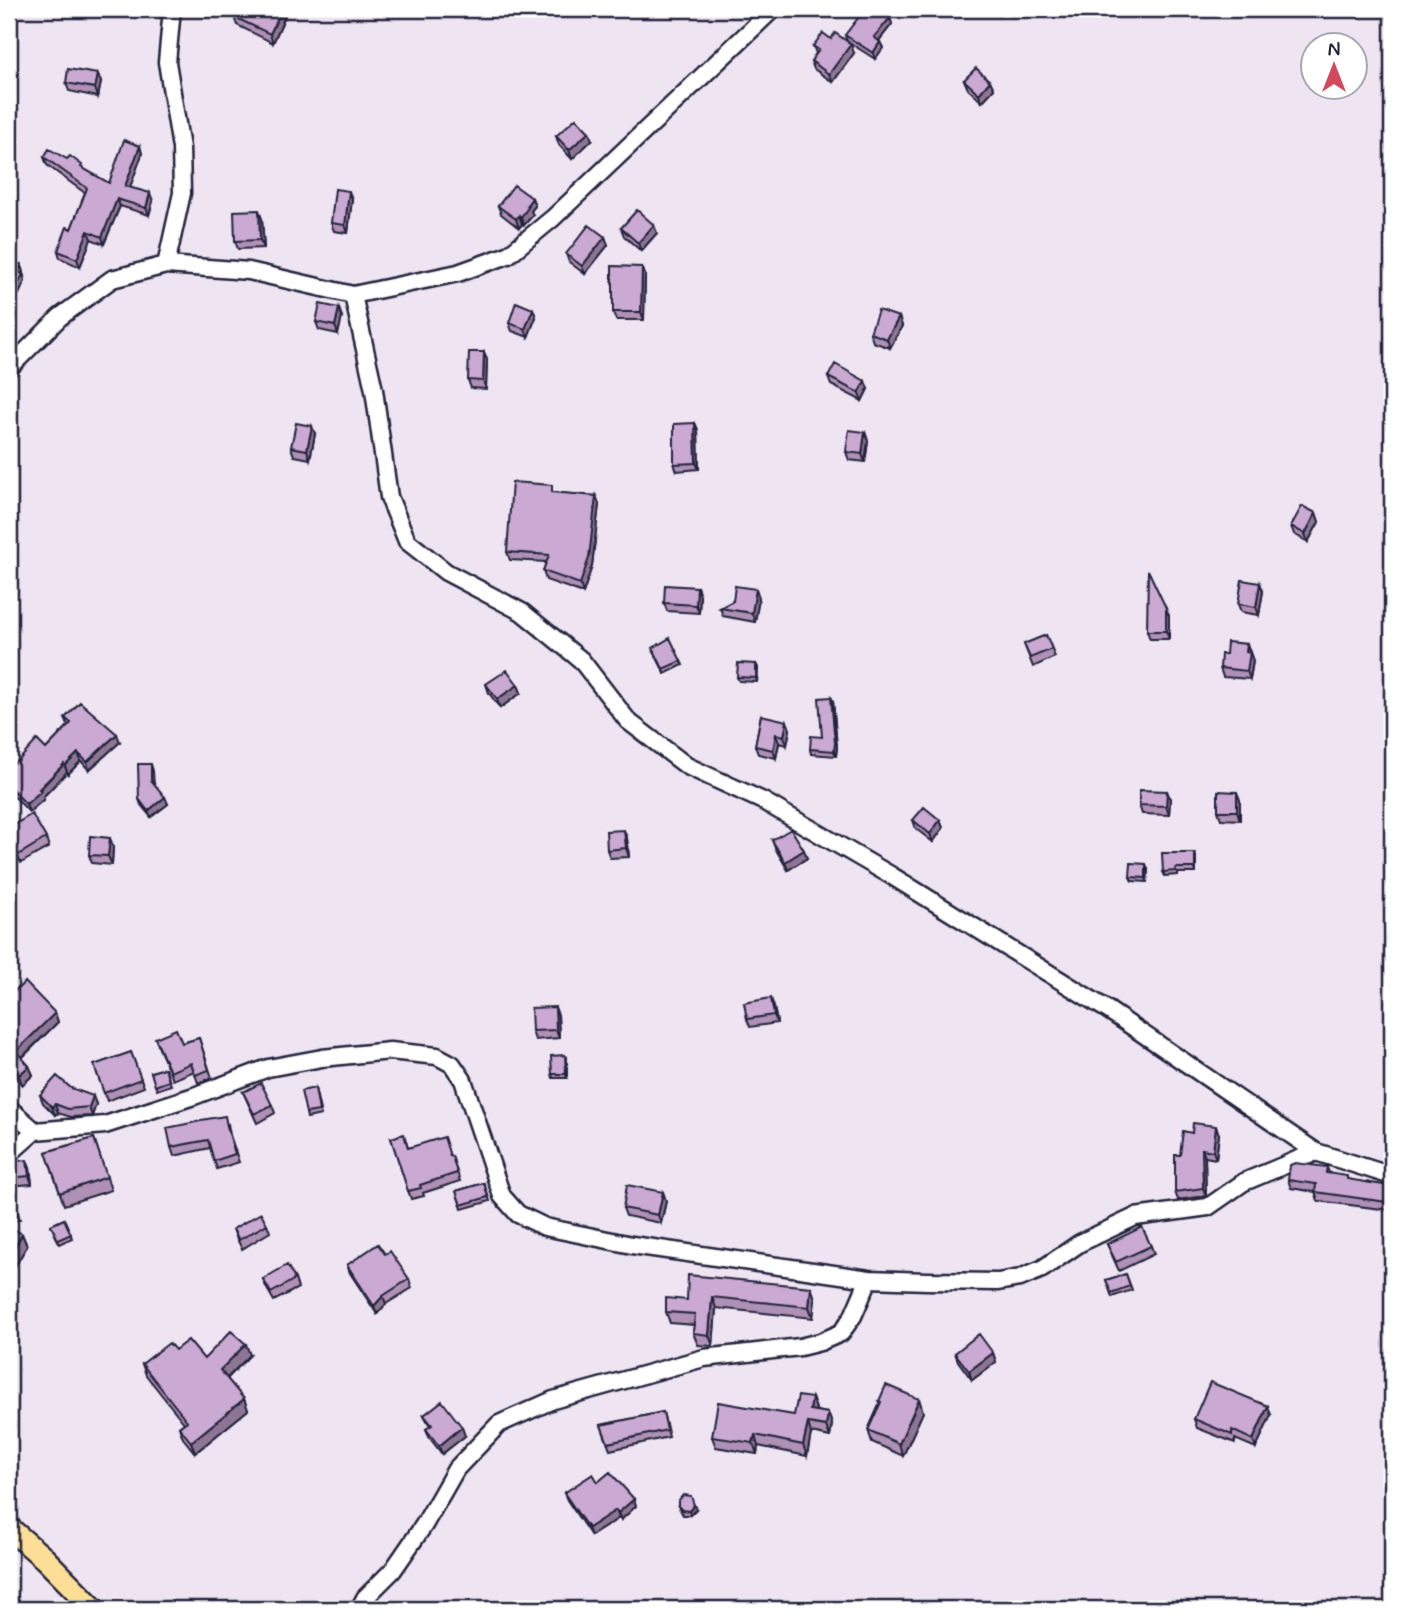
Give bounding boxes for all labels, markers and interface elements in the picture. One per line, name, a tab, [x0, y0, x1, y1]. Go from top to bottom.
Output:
north arrow	[1300, 32, 1370, 102]
text: N	[1328, 38, 1340, 63]

